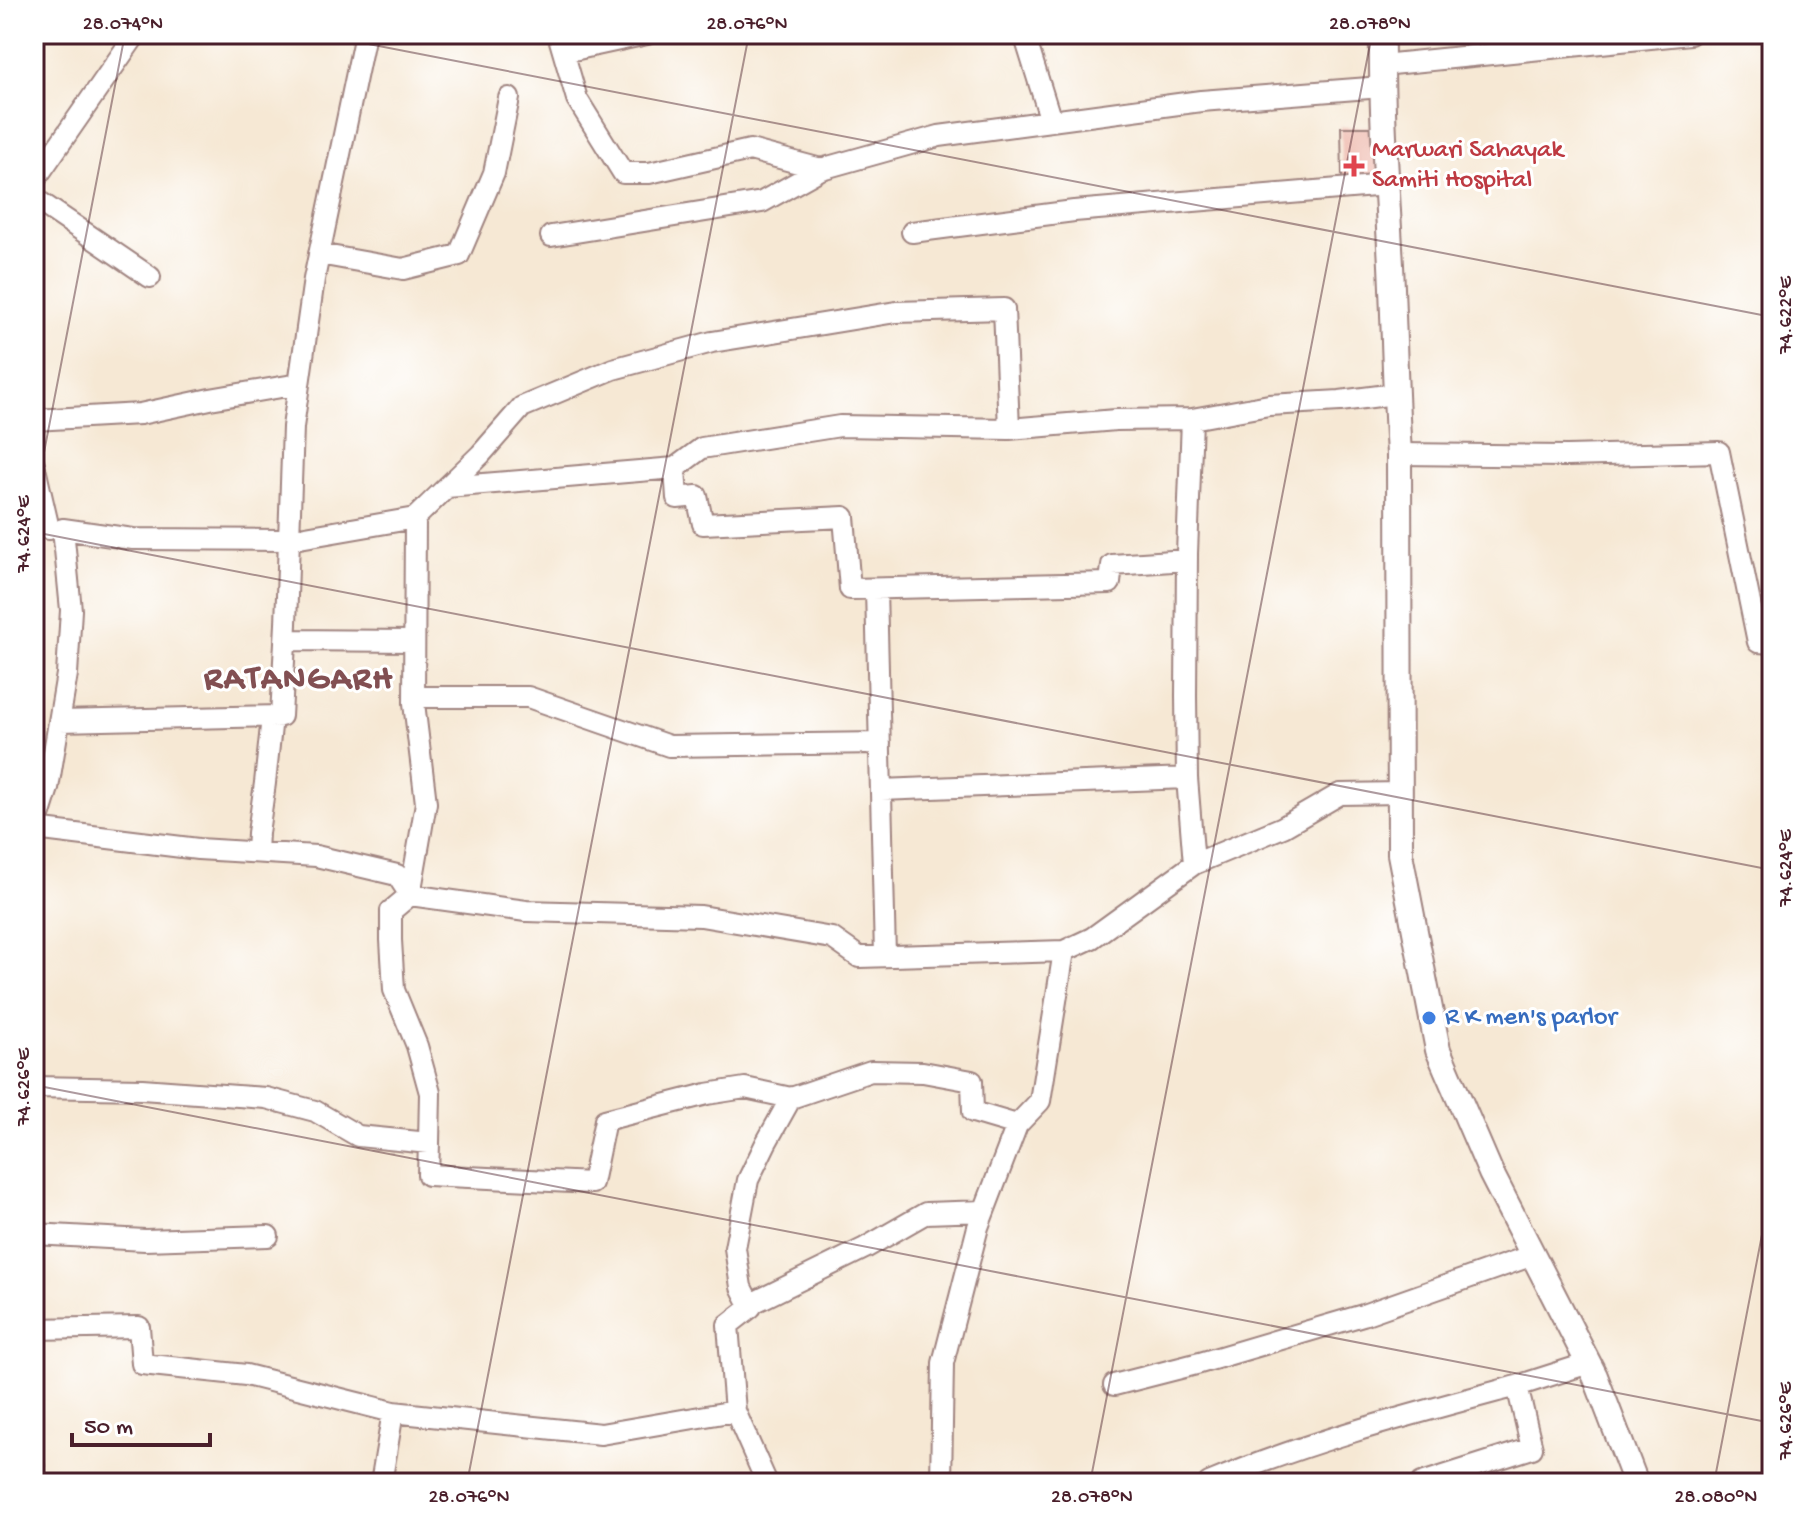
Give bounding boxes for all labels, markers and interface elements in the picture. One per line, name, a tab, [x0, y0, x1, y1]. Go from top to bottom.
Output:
text: 28.074°N	[83, 14, 163, 37]
text: 28.076°N	[707, 14, 788, 37]
text: 28.078°N	[1329, 14, 1411, 37]
place label: Marwari Sahayak Samiti Hospital	[1372, 136, 1565, 197]
marker: Marwari Sahayak Samiti Hospital	[1343, 155, 1365, 177]
text: 74.622°E	[1776, 275, 1799, 355]
text: 74.624°E	[14, 494, 37, 574]
district label: RATANGARH	[204, 661, 394, 701]
text: 74.624°E	[1776, 828, 1799, 908]
place label: R K men's parlor	[1445, 1003, 1619, 1034]
marker: R K men's parlor	[1420, 1009, 1438, 1027]
text: 74.626°E	[14, 1047, 37, 1127]
text: 74.626°E	[1776, 1381, 1799, 1461]
scale bar	[72, 1397, 210, 1447]
text: 50 m	[84, 1414, 133, 1443]
text: 28.076°N	[429, 1487, 510, 1510]
text: 28.078°N	[1051, 1487, 1133, 1510]
text: 28.080°N	[1675, 1487, 1757, 1510]

